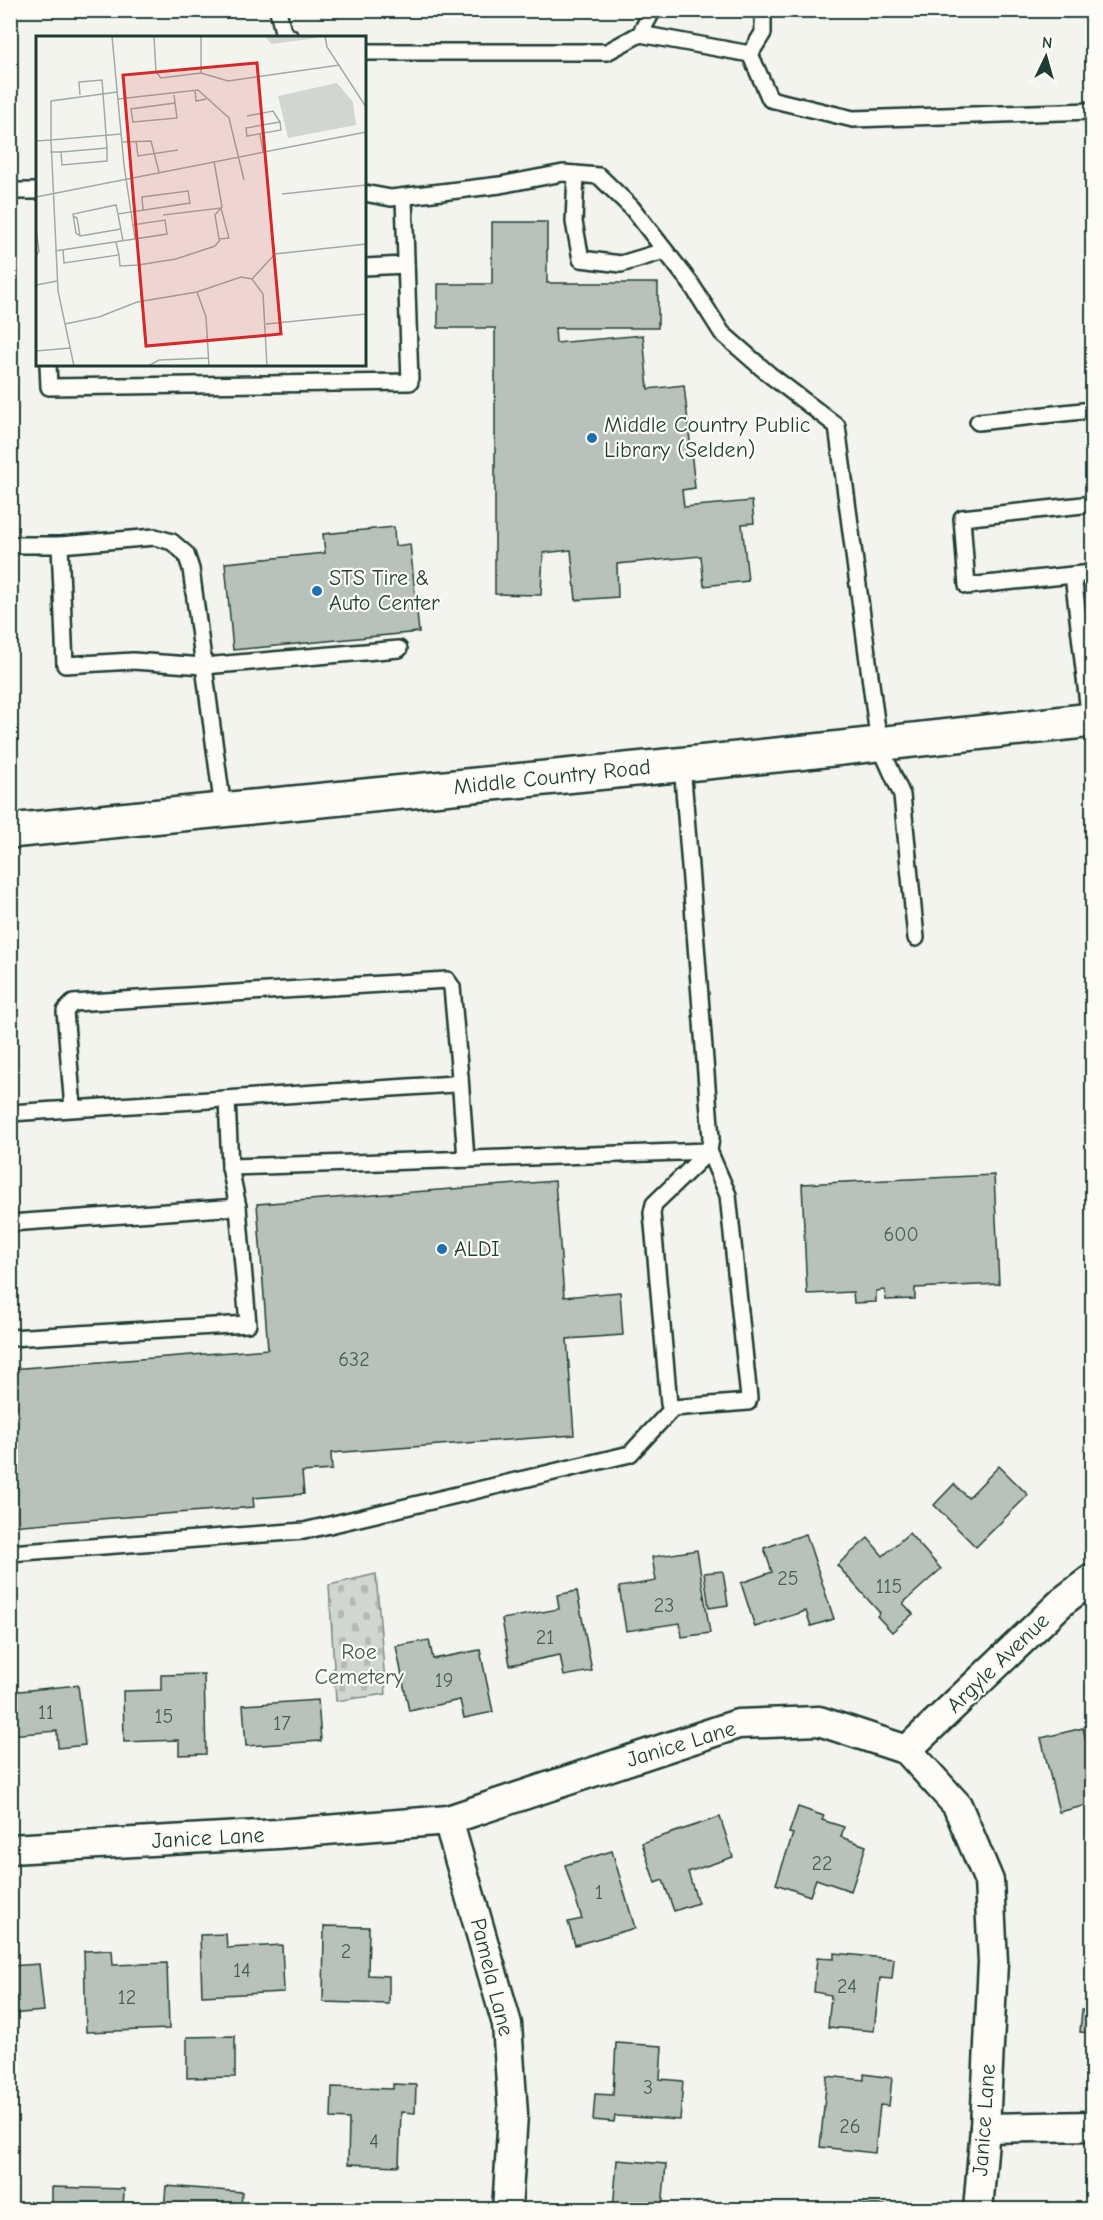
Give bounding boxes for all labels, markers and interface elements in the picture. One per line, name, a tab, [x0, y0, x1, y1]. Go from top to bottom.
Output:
north arrow	[1016, 27, 1076, 87]
text: N	[1041, 34, 1053, 52]
inset map	[36, 36, 366, 366]
place label: Middle Country Public Library (Selden)	[604, 412, 811, 463]
marker: Middle Country Public Library (Selden)	[585, 431, 599, 445]
place label: STS Tire & Auto Center	[329, 565, 440, 616]
marker: STS Tire & Auto Center	[310, 584, 324, 598]
street label: Middle Country Road	[452, 754, 652, 800]
house number: 600	[883, 1223, 919, 1246]
place label: ALDI	[454, 1236, 500, 1262]
marker: ALDI	[435, 1242, 449, 1256]
house number: 632	[338, 1348, 370, 1371]
house number: 25	[777, 1567, 799, 1590]
house number: 115	[876, 1575, 902, 1598]
house number: 23	[654, 1594, 674, 1617]
street label: Argyle Avenue	[941, 1608, 1055, 1718]
house number: 21	[536, 1626, 554, 1649]
park label: Roe Cemetery	[315, 1639, 404, 1690]
house number: 19	[435, 1669, 453, 1692]
house number: 11	[38, 1701, 54, 1724]
house number: 15	[155, 1705, 173, 1728]
house number: 17	[273, 1712, 291, 1735]
street label: Janice Lane	[623, 1715, 739, 1773]
street label: Janice Lane	[151, 1822, 265, 1854]
house number: 22	[812, 1852, 832, 1875]
house number: 1	[595, 1881, 603, 1904]
street label: Pamela Lane	[465, 1915, 519, 2039]
house number: 2	[341, 1940, 351, 1963]
house number: 14	[233, 1959, 251, 1982]
house number: 24	[837, 1975, 857, 1998]
house number: 12	[118, 1986, 136, 2009]
street label: Janice Lane	[967, 2063, 1001, 2177]
house number: 3	[643, 2076, 653, 2099]
house number: 26	[839, 2115, 861, 2138]
house number: 4	[369, 2130, 379, 2153]

